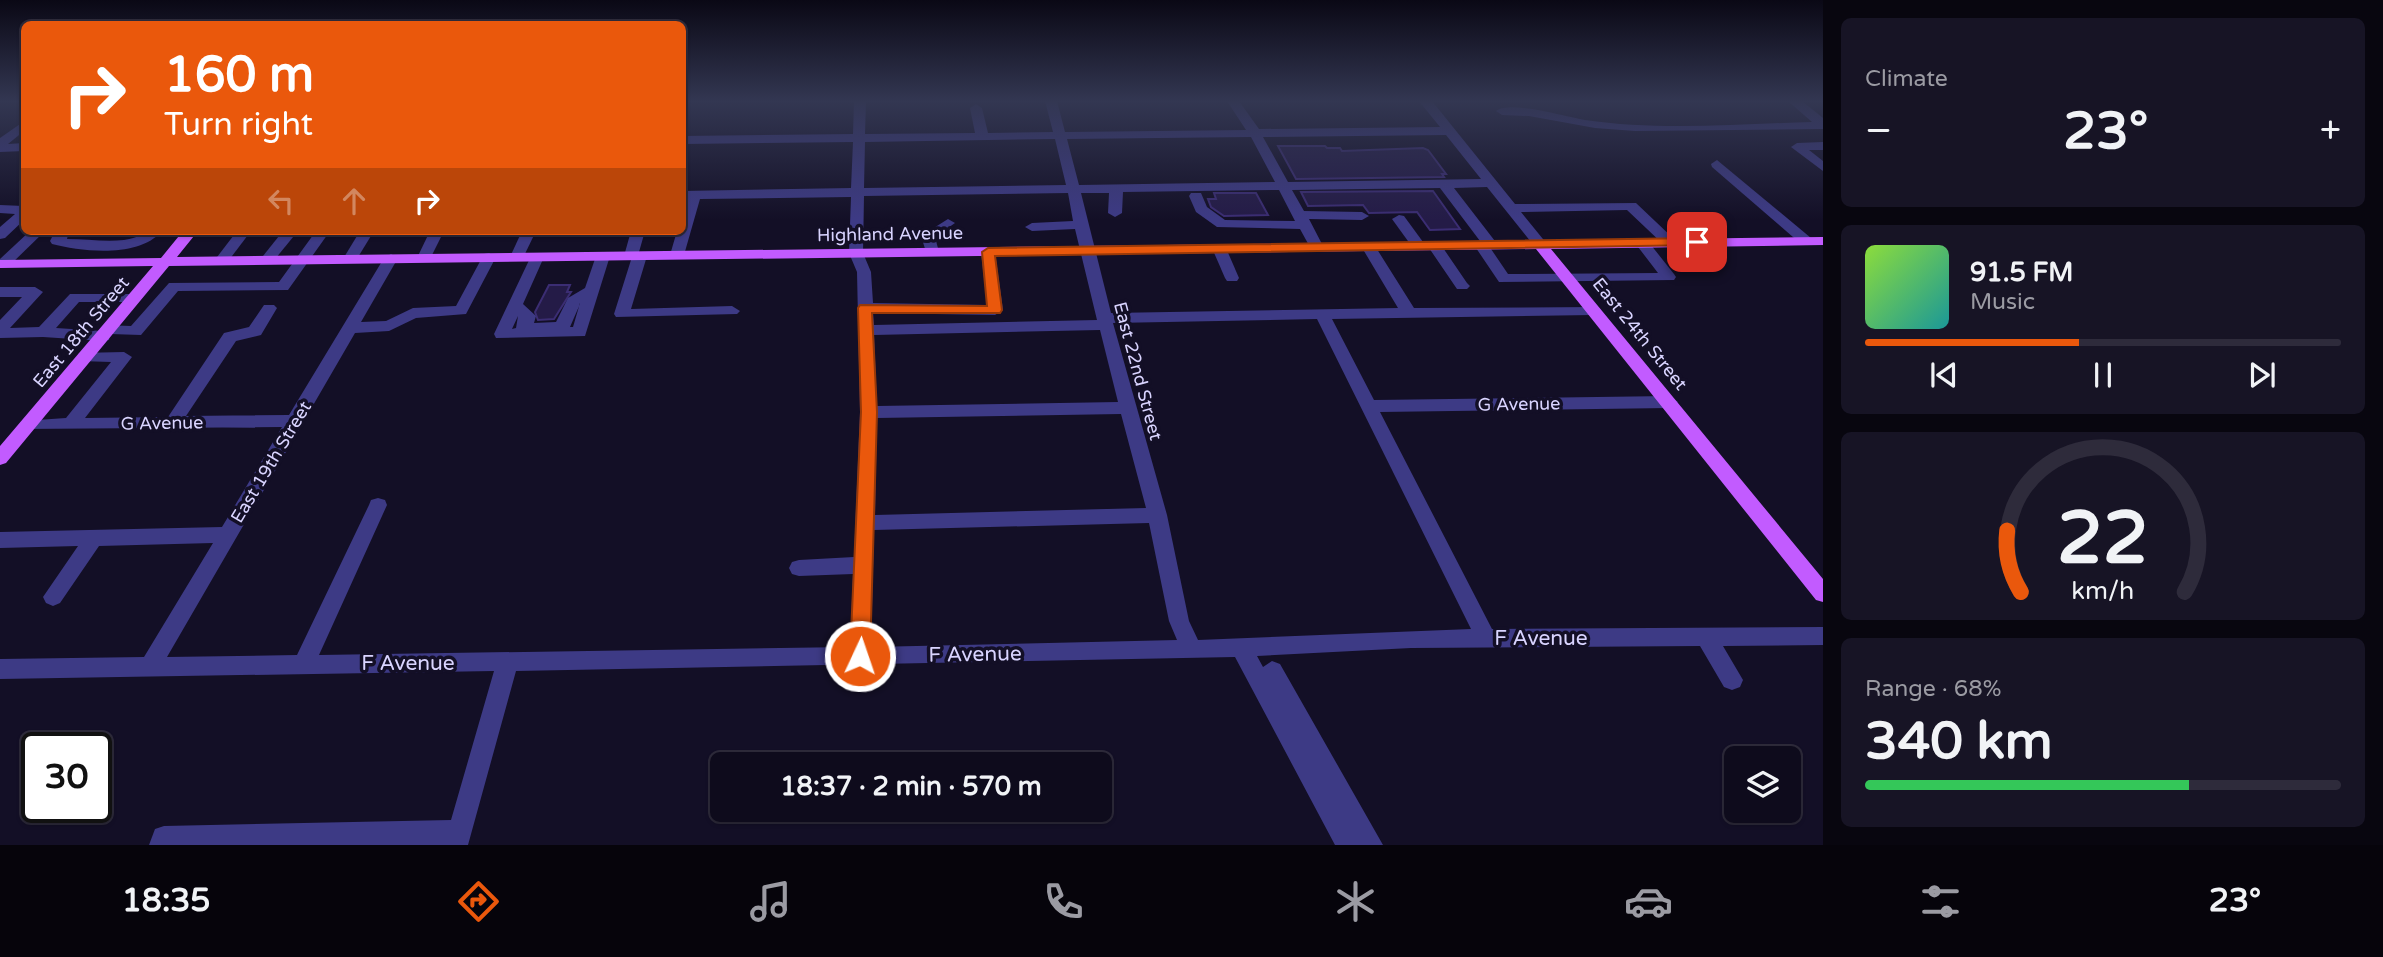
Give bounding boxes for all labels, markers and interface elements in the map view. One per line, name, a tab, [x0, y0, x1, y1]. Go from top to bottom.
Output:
text: 160 m	[164, 46, 314, 105]
icon: right	[49, 49, 140, 140]
text: Climate	[1865, 65, 1948, 93]
text: 23°	[2063, 100, 2148, 163]
text: Turn right	[164, 106, 313, 144]
text: −	[1865, 108, 1892, 154]
text: +	[2320, 108, 2341, 154]
icon: left	[262, 182, 300, 220]
icon: ahead	[335, 182, 373, 220]
icon: right	[408, 182, 446, 220]
pin	[1667, 212, 1727, 272]
street label: Highland Avenue	[817, 222, 963, 246]
icon: arrive	[1678, 223, 1716, 261]
text: 91.5 FM	[1970, 257, 2073, 288]
street label: East 18th Street	[28, 272, 134, 392]
street label: East 24th Street	[1588, 273, 1692, 395]
text: Music	[1970, 288, 2035, 316]
street label: East 22nd Street	[1109, 299, 1167, 443]
icon: previous	[1925, 356, 1963, 394]
icon: pause	[2084, 356, 2122, 394]
icon: next	[2243, 356, 2281, 394]
street label: G Avenue	[1477, 392, 1561, 416]
street label: East 19th Street	[226, 397, 316, 527]
street label: G Avenue	[120, 411, 204, 435]
text: 22	[2057, 495, 2149, 583]
text: km/h	[2072, 576, 2134, 606]
position arrow	[823, 619, 897, 693]
street label: F Avenue	[1494, 626, 1588, 651]
street label: F Avenue	[928, 641, 1022, 668]
street label: F Avenue	[361, 651, 455, 676]
text: Range · 68%	[1865, 675, 2001, 703]
text: 340 km	[1865, 710, 2053, 773]
speed limit sign: 30	[21, 732, 112, 823]
map controls	[1724, 746, 1801, 823]
button: layers	[1724, 746, 1801, 823]
text: 18:37 · 2 min · 570 m	[780, 771, 1042, 802]
icon: directions	[454, 877, 503, 926]
icon: music	[746, 877, 795, 926]
icon: phone	[1039, 877, 1088, 926]
icon: climate	[1331, 877, 1380, 926]
icon: car	[1624, 877, 1673, 926]
icon: filters	[1916, 877, 1965, 926]
text: 18:35	[122, 882, 210, 920]
text: 23°	[2209, 882, 2261, 920]

